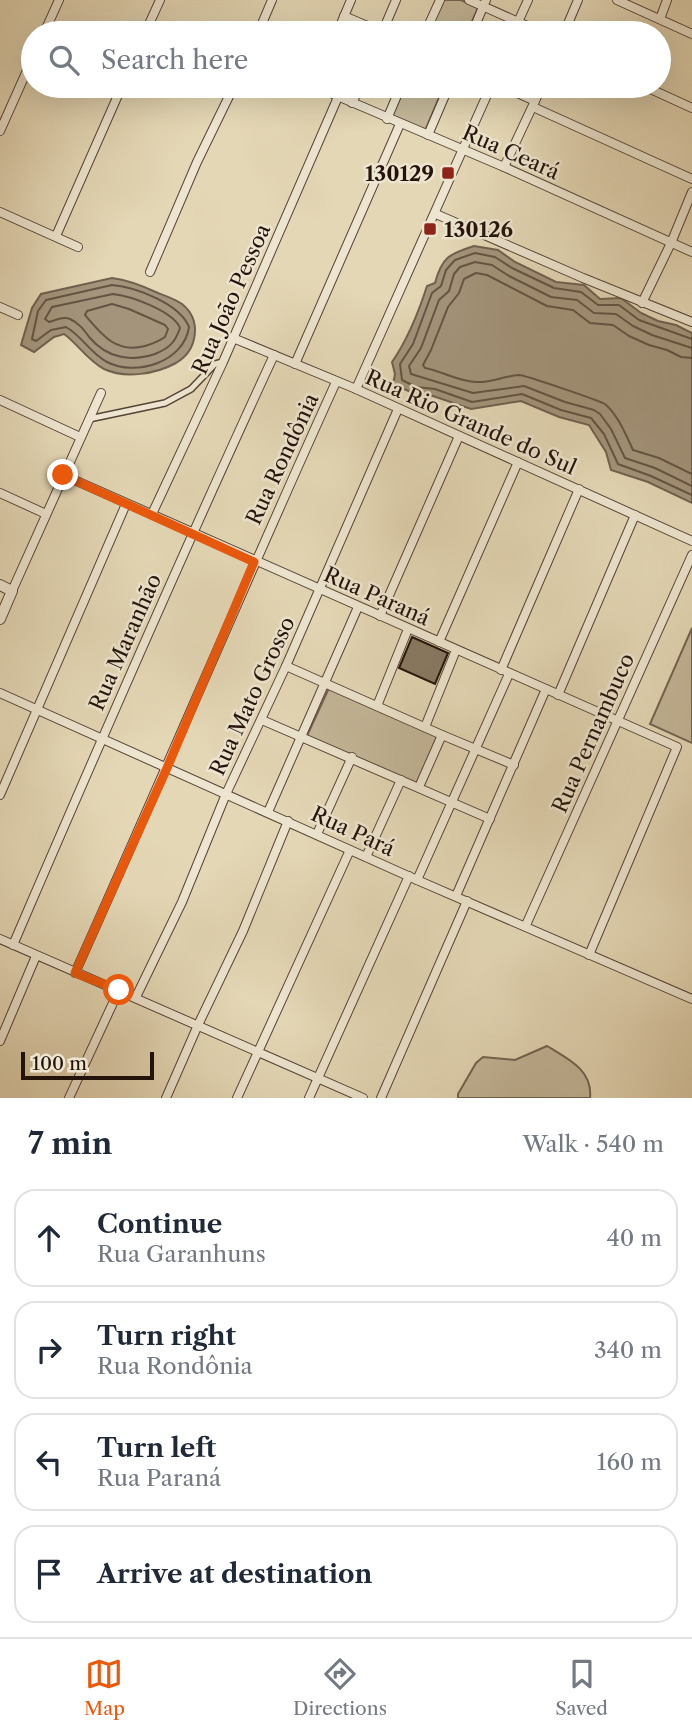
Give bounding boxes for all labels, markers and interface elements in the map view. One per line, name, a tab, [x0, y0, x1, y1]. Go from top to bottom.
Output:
search box	[21, 21, 671, 98]
icon: search	[45, 41, 83, 79]
text: Search here	[101, 44, 248, 76]
street label: Rua Ceará	[459, 120, 564, 185]
place label: 130129	[365, 161, 434, 186]
marker: 130129	[440, 165, 456, 181]
place label: 130126	[444, 217, 513, 242]
street label: Rua João Pessoa	[187, 219, 276, 378]
marker: 130126	[422, 221, 438, 237]
street label: Rua Rio Grande do Sul	[362, 364, 580, 480]
street label: Rua Rondônia	[241, 388, 324, 529]
route end	[47, 459, 78, 490]
street label: Rua Paraná	[320, 562, 435, 631]
street label: Rua Maranhão	[84, 570, 166, 714]
street label: Rua Mato Grosso	[204, 613, 300, 779]
street label: Rua Pernambuco	[547, 649, 639, 817]
street label: Rua Pará	[307, 801, 400, 862]
route start	[103, 974, 134, 1005]
scale bar	[21, 1049, 154, 1081]
text: 100 m	[32, 1052, 87, 1075]
text: 7 min	[28, 1125, 112, 1162]
text: Walk · 540 m	[522, 1130, 664, 1158]
text: Continue	[97, 1208, 222, 1240]
icon: ahead	[30, 1219, 68, 1257]
text: 40 m	[607, 1224, 662, 1252]
text: Rua Garanhuns	[97, 1240, 266, 1268]
text: Turn right	[97, 1320, 236, 1352]
icon: right	[30, 1331, 68, 1369]
text: 340 m	[594, 1336, 662, 1364]
text: Rua Rondônia	[97, 1352, 253, 1380]
text: Turn left	[97, 1432, 216, 1464]
icon: left	[30, 1443, 68, 1481]
text: 160 m	[597, 1448, 662, 1476]
text: Rua Paraná	[97, 1464, 221, 1492]
icon: arrive	[30, 1555, 68, 1593]
text: Arrive at destination	[97, 1558, 372, 1590]
tab: Map	[84, 1655, 125, 1720]
tab: Directions	[293, 1655, 387, 1720]
tab: Saved	[555, 1655, 608, 1720]

